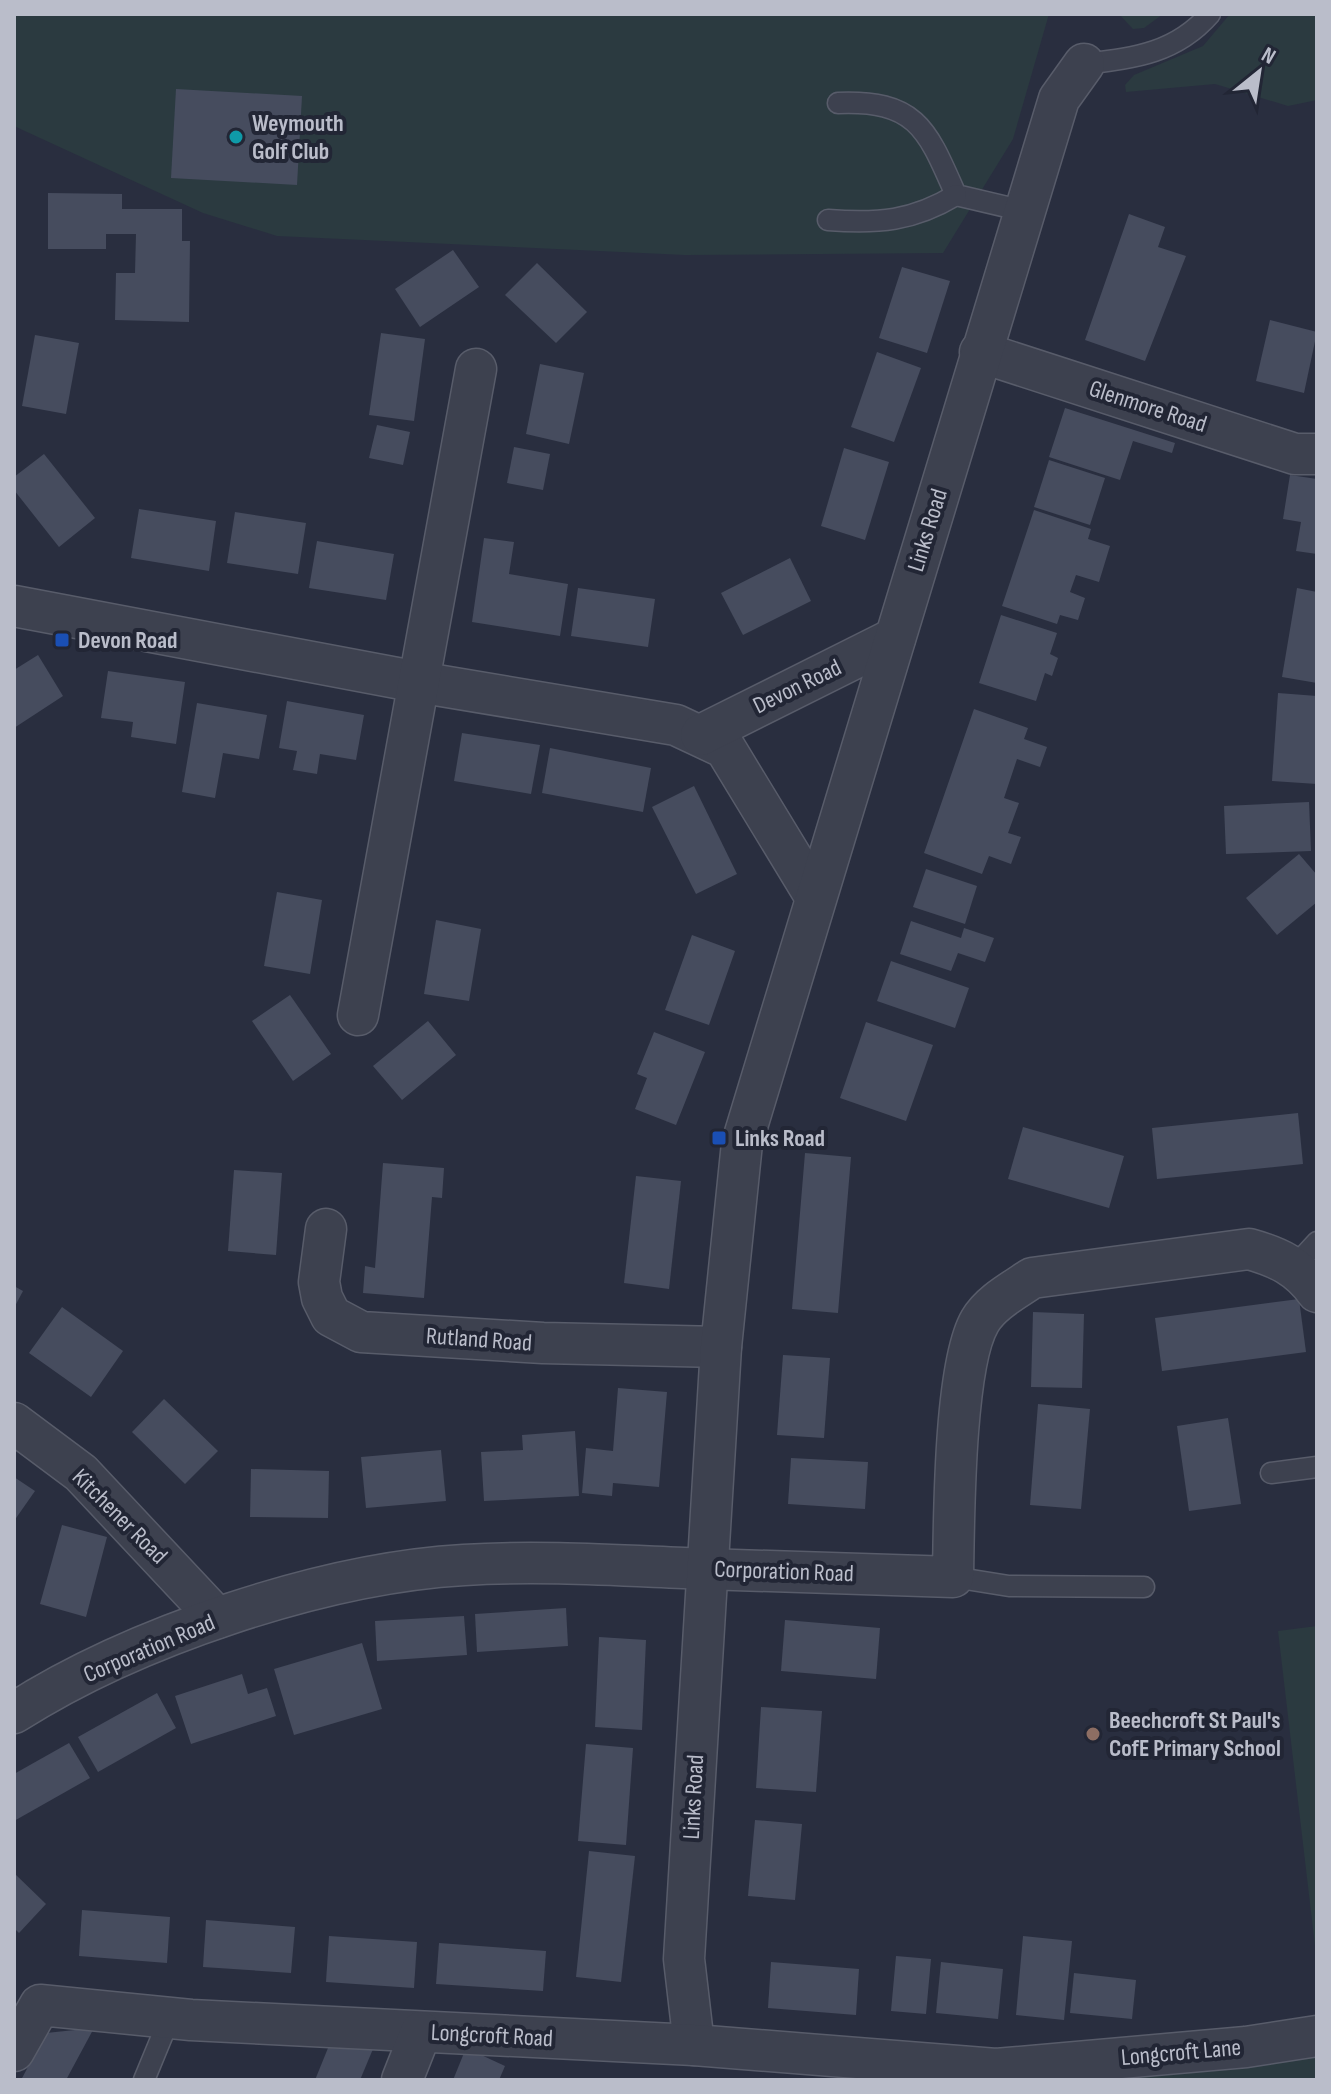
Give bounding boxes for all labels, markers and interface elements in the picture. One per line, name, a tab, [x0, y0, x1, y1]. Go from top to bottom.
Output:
north arrow	[1219, 32, 1299, 112]
text: N	[1256, 41, 1280, 71]
place label: Weymouth Golf Club	[252, 109, 344, 166]
marker: Weymouth Golf Club	[227, 128, 245, 146]
street label: Glenmore Road	[1085, 374, 1210, 439]
street label: Links Road	[901, 485, 954, 575]
place label: Devon Road	[78, 626, 177, 655]
marker: Devon Road	[53, 631, 71, 649]
street label: Devon Road	[748, 653, 846, 720]
place label: Links Road	[735, 1124, 825, 1153]
marker: Links Road	[710, 1129, 728, 1147]
street label: Rutland Road	[425, 1321, 533, 1358]
street label: Kitchener Road	[66, 1463, 173, 1570]
street label: Corporation Road	[714, 1555, 854, 1588]
street label: Corporation Road	[79, 1608, 219, 1689]
place label: Beechcroft St Paul's CofE Primary School	[1109, 1706, 1281, 1763]
marker: Beechcroft St Paul's CofE Primary School	[1084, 1725, 1102, 1743]
street label: Links Road	[677, 1754, 710, 1840]
street label: Longcroft Road	[430, 2018, 554, 2053]
street label: Longcroft Lane	[1120, 2033, 1242, 2072]

